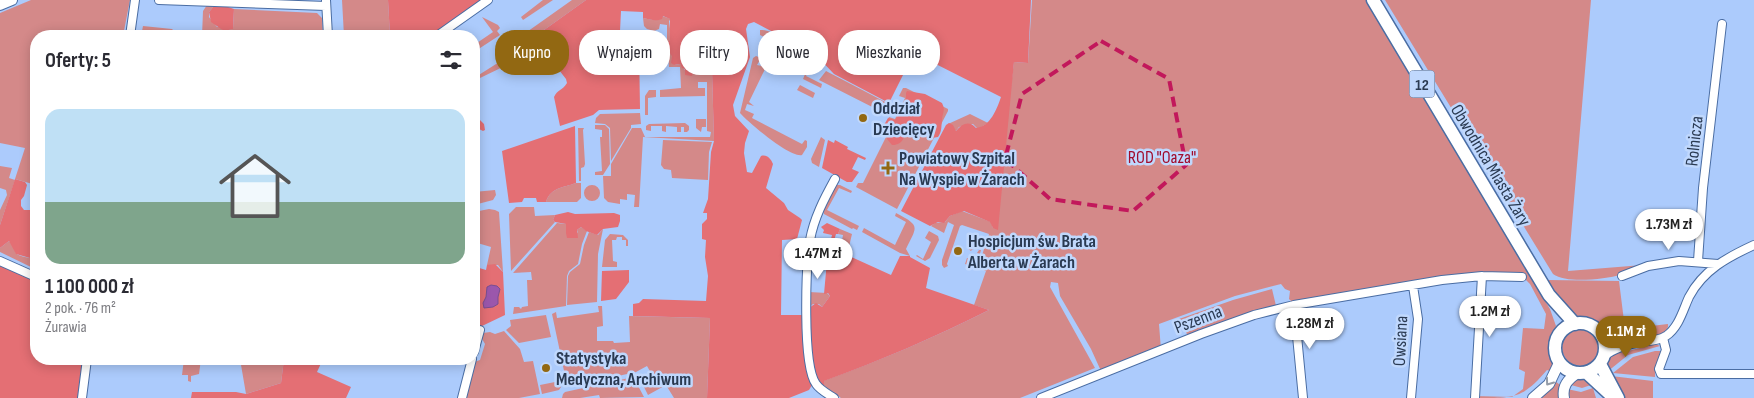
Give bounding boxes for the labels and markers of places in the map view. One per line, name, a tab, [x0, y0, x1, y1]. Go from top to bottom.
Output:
place label: Oddział Dziecięcy	[873, 98, 935, 140]
marker: Oddział Dziecięcy	[857, 112, 869, 124]
place label: Powiatowy Szpital Na Wyspie w Żarach	[899, 148, 1025, 190]
marker: Powiatowy Szpital Na Wyspie w Żarach	[881, 161, 895, 175]
pin: 1.73M zł	[1617, 208, 1721, 251]
place label: Hospicjum św. Brata Alberta w Żarach	[967, 231, 1096, 273]
pin: 1.47M zł	[766, 238, 870, 280]
marker: Hospicjum św. Brata Alberta w Żarach	[952, 245, 964, 257]
pin: 1.2M zł	[1444, 296, 1536, 338]
pin: 1.28M zł	[1258, 308, 1362, 350]
pin: 1.1M zł	[1580, 316, 1672, 358]
place label: Statystyka Medyczna, Archiwum	[556, 348, 691, 390]
marker: Statystyka Medyczna, Archiwum	[540, 362, 552, 374]

